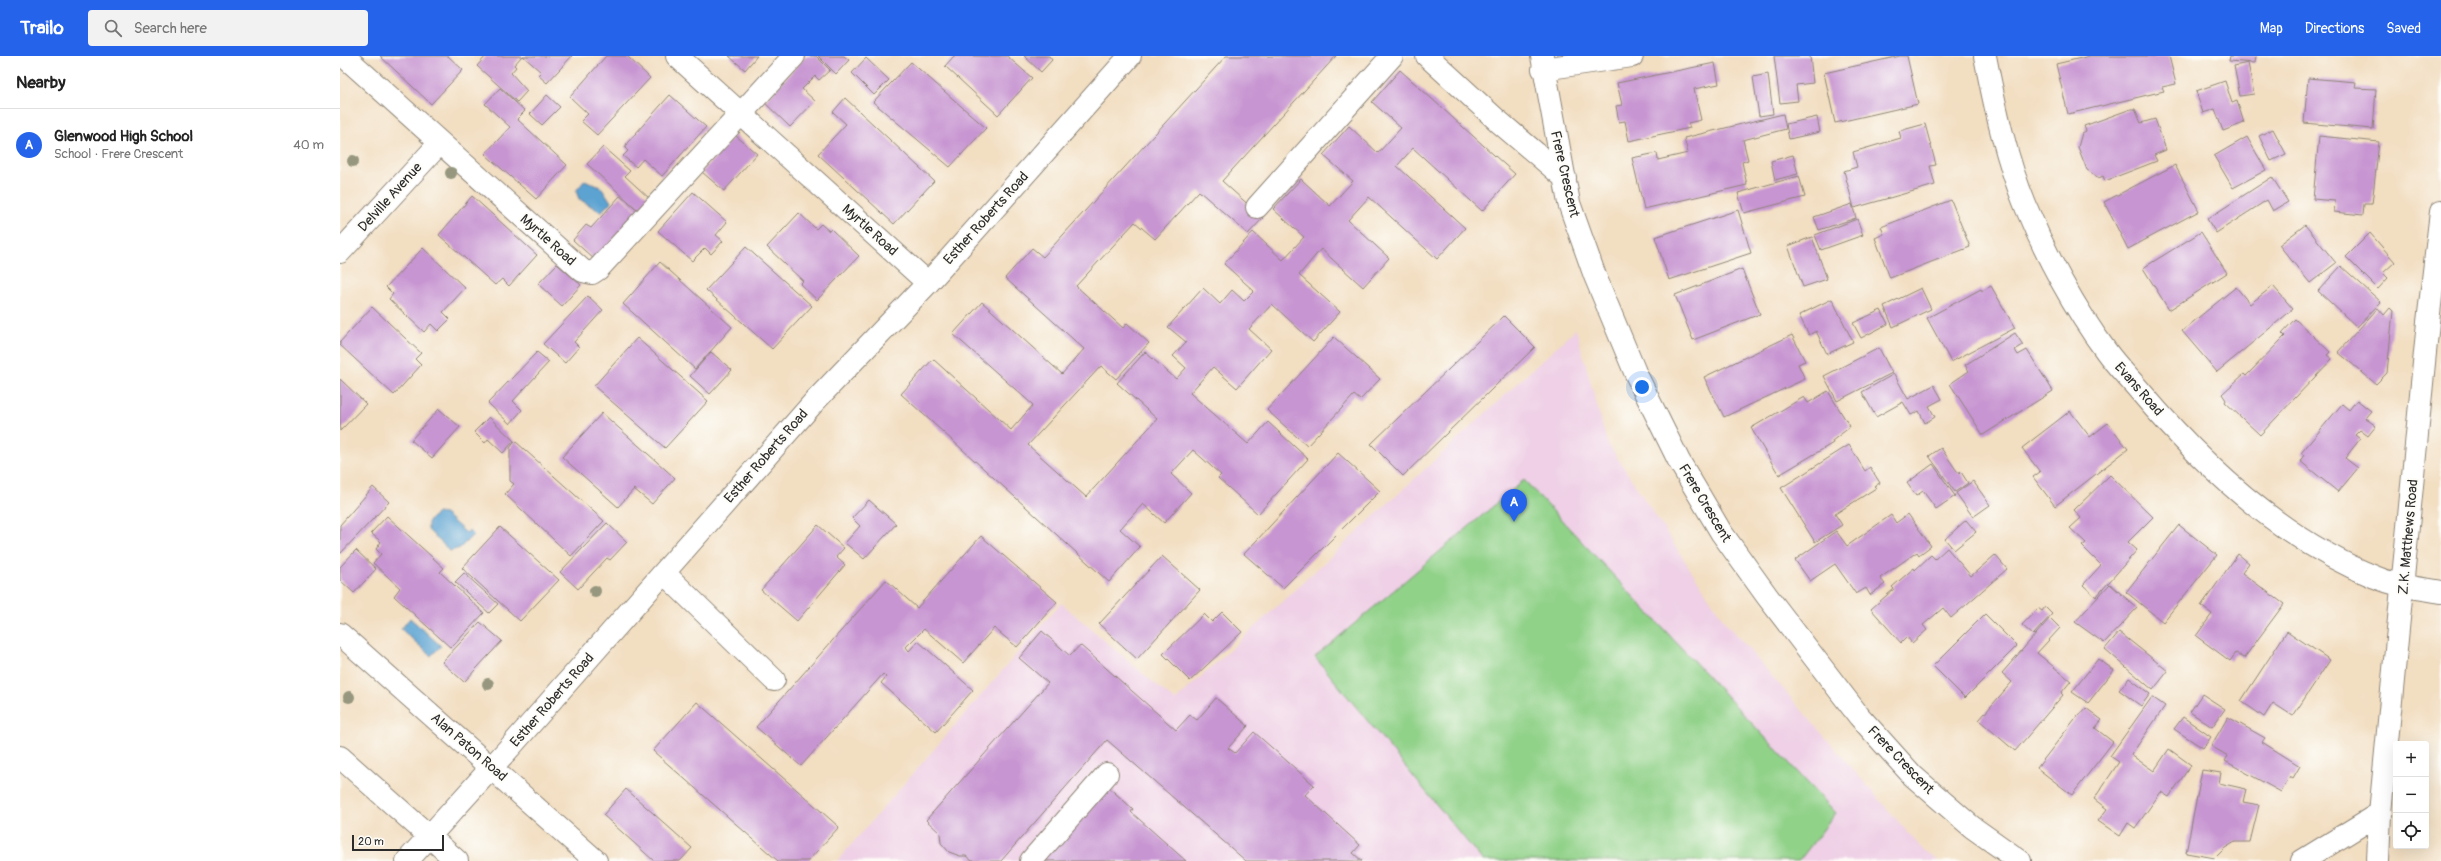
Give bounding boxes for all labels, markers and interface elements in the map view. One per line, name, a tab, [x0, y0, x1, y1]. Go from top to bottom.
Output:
search box	[88, 10, 368, 46]
text: Trailo	[20, 16, 64, 40]
icon: search	[102, 17, 124, 39]
text: Search here	[134, 19, 207, 38]
text: Map	[2260, 20, 2283, 37]
text: Directions	[2305, 20, 2364, 37]
text: Saved	[2386, 20, 2421, 37]
text: Nearby	[16, 72, 65, 93]
text: Glenwood High School	[54, 127, 193, 146]
street label: Frere Crescent	[1547, 129, 1583, 219]
text: A	[25, 137, 33, 153]
text: 40 m	[293, 137, 324, 153]
text: School · Frere Crescent	[54, 146, 183, 162]
street label: Delville Avenue	[354, 159, 426, 235]
street label: Esther Roberts Road	[940, 168, 1032, 268]
street label: Myrtle Road	[839, 201, 901, 259]
street label: Myrtle Road	[517, 211, 579, 269]
street label: Evans Road	[2111, 359, 2167, 419]
your location	[1632, 377, 1652, 397]
street label: Esther Roberts Road	[721, 405, 812, 506]
street label: Frere Crescent	[1675, 461, 1735, 546]
street label: Z.K. Matthews Road	[2394, 478, 2422, 595]
pin: A	[1501, 489, 1527, 522]
street label: Esther Roberts Road	[507, 649, 598, 750]
street label: Alan Paton Road	[427, 709, 511, 785]
street label: Frere Crescent	[1864, 722, 1938, 798]
map controls	[2393, 741, 2429, 849]
button: +	[2393, 741, 2429, 777]
button: −	[2393, 777, 2429, 813]
button: locate	[2393, 813, 2429, 849]
scale bar	[352, 833, 444, 852]
text: 20 m	[358, 835, 384, 848]

